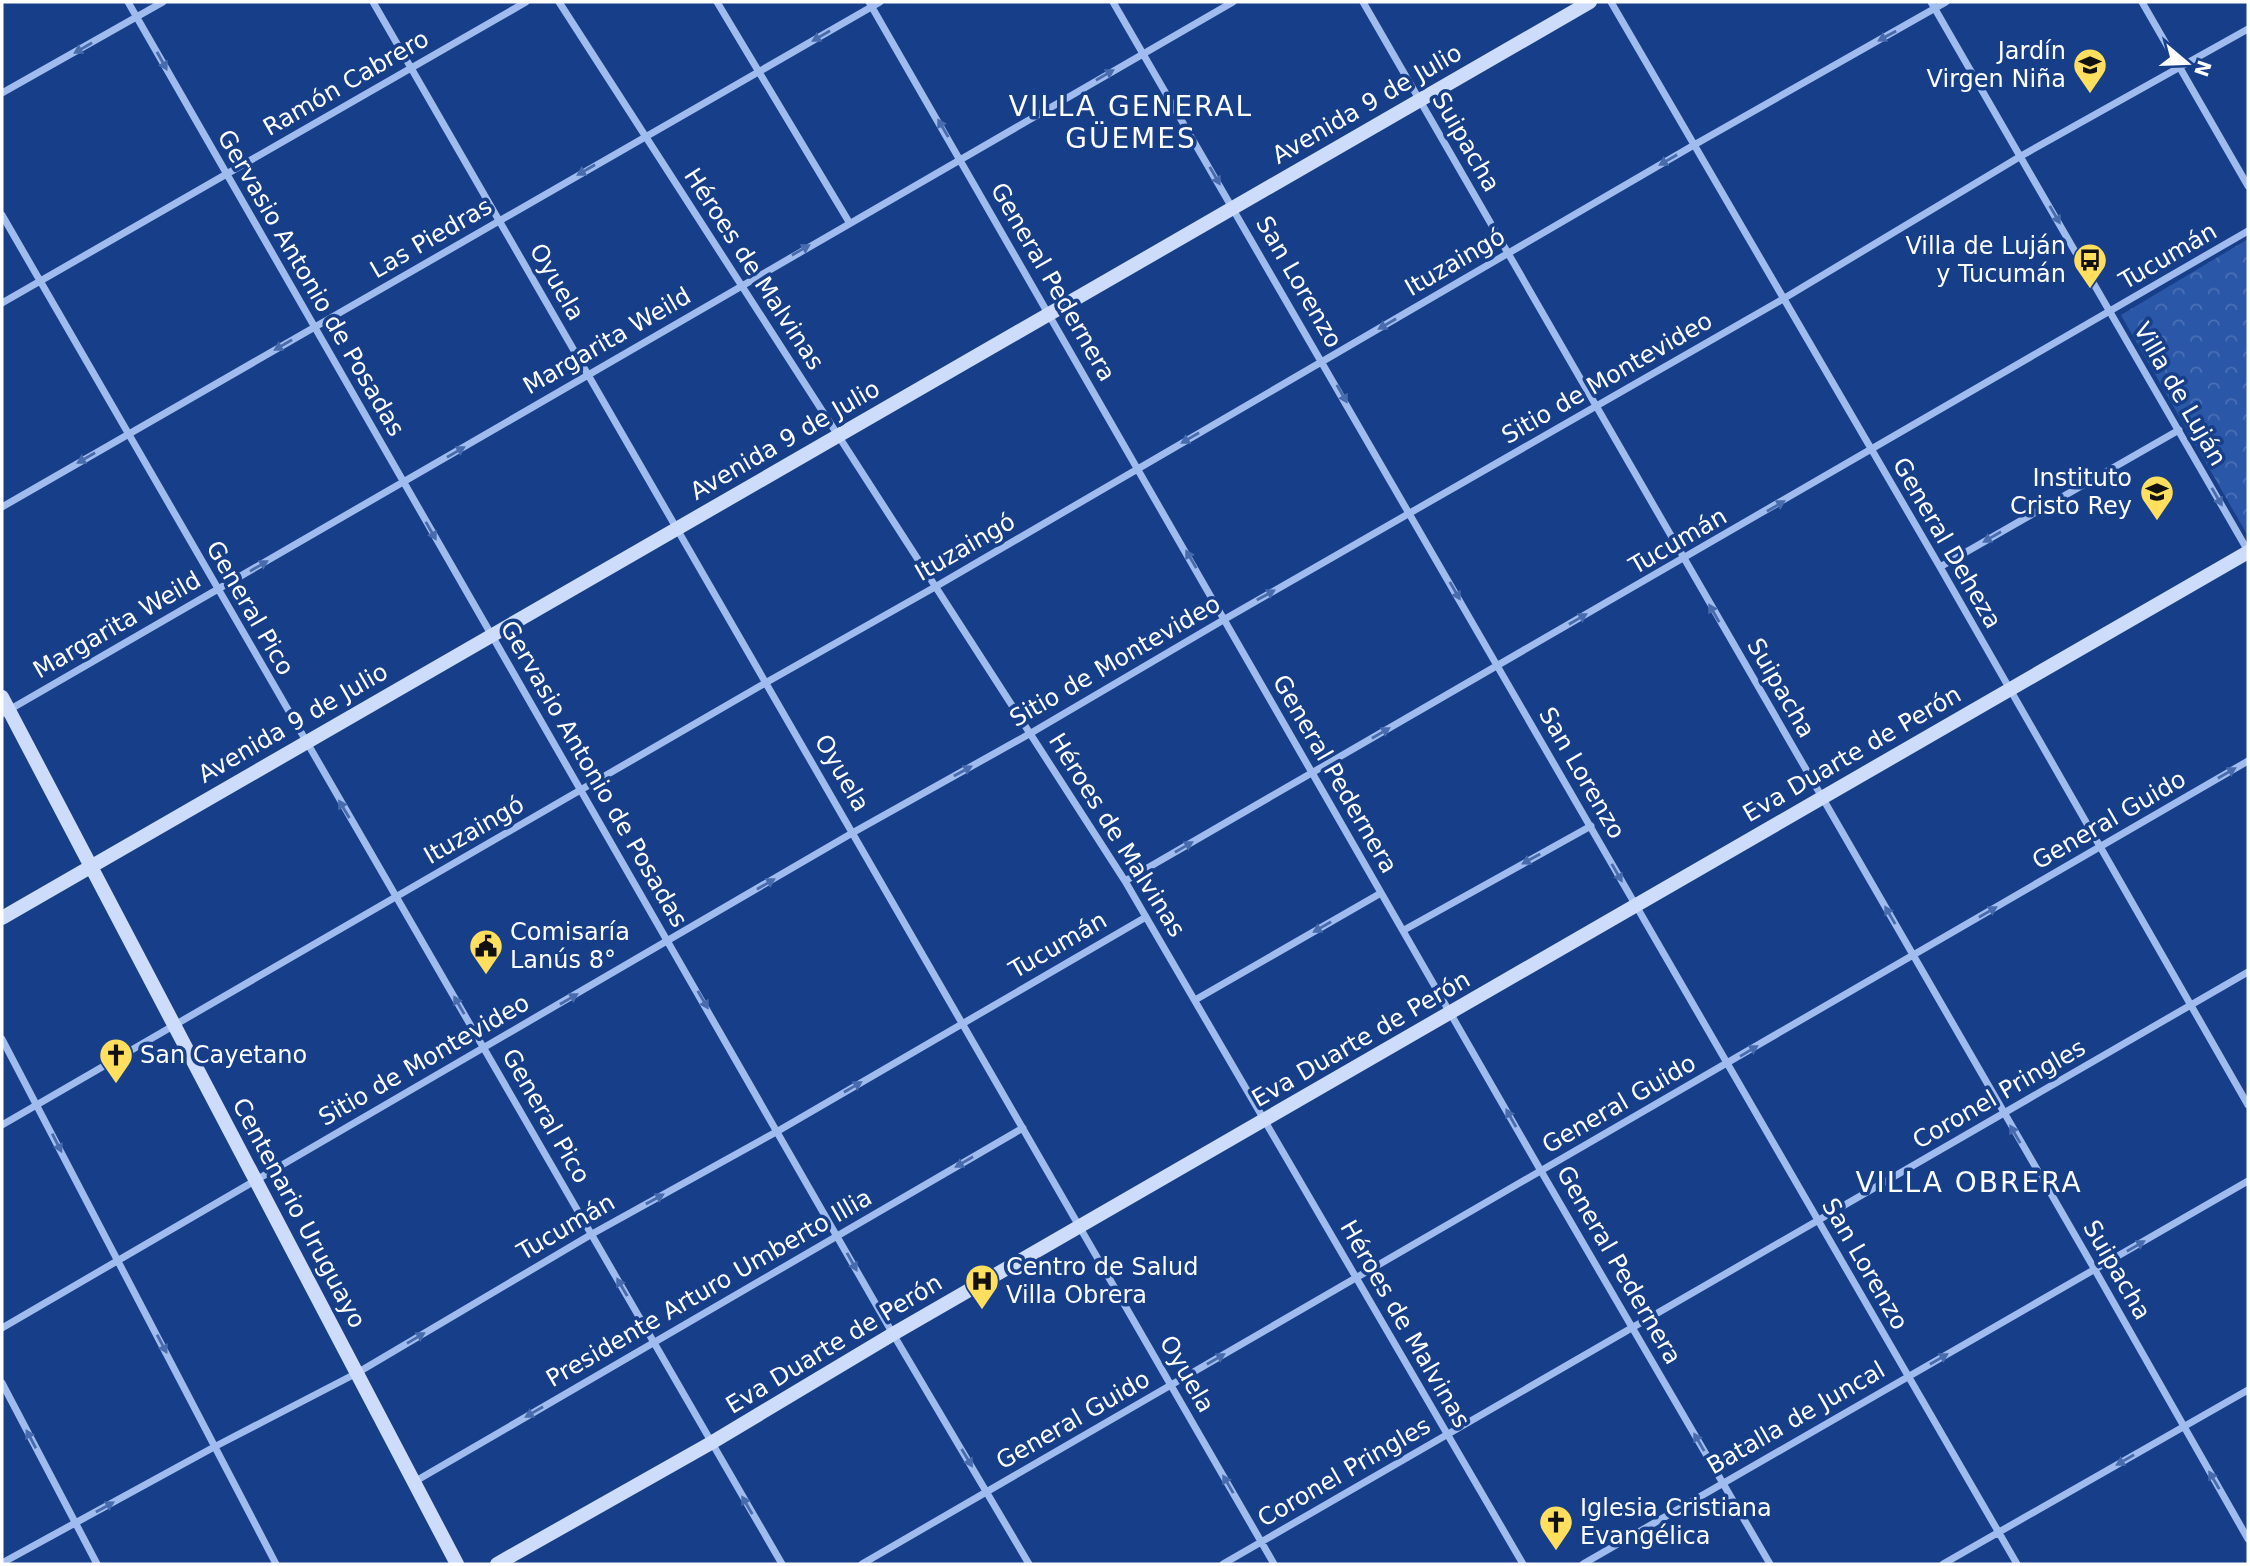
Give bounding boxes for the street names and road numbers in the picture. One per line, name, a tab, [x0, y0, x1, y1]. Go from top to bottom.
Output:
street label: Ramón Cabrero	[258, 24, 434, 142]
street label: Avenida 9 de Julio	[1267, 38, 1467, 170]
street label: Suipacha	[1426, 87, 1506, 197]
street label: Gervasio Antonio de Posadas	[212, 125, 410, 441]
street label: Héroes de Malvinas	[678, 163, 830, 375]
street label: General Pedernera	[985, 178, 1121, 386]
street label: Las Piedras	[365, 192, 497, 284]
street label: San Lorenzo	[1250, 211, 1348, 353]
street label: Tucumán	[2113, 217, 2222, 296]
street label: Ituzaingó	[1400, 222, 1510, 302]
street label: Oyuela	[524, 238, 590, 326]
street label: Margarita Weild	[518, 282, 696, 400]
street label: Sitio de Montevideo	[1497, 306, 1717, 450]
street label: Villa de Luján	[2128, 317, 2232, 471]
street label: Avenida 9 de Julio	[685, 374, 885, 506]
street label: General Deheza	[1887, 453, 2007, 633]
street label: Tucumán	[1623, 502, 1732, 581]
street label: Ituzaingó	[910, 507, 1020, 587]
street label: General Pico	[200, 536, 300, 680]
street label: Margarita Weild	[28, 566, 206, 684]
street label: Sitio de Montevideo	[1005, 589, 1225, 733]
street label: Gervasio Antonio de Posadas	[495, 616, 693, 932]
street label: Suipacha	[1741, 633, 1821, 743]
street label: Avenida 9 de Julio	[193, 657, 393, 789]
street label: General Pedernera	[1267, 670, 1403, 878]
street label: Eva Duarte de Perón	[1738, 680, 1966, 828]
street label: San Lorenzo	[1533, 702, 1631, 844]
street label: Héroes de Malvinas	[1043, 728, 1191, 942]
street label: Oyuela	[809, 729, 875, 817]
street label: General Guido	[2027, 765, 2191, 875]
street label: Ituzaingó	[419, 790, 529, 870]
street label: Tucumán	[1003, 906, 1112, 985]
street label: Eva Duarte de Perón	[1247, 965, 1475, 1113]
street label: Sitio de Montevideo	[314, 988, 534, 1132]
street label: Coronel Pringles	[1908, 1033, 2090, 1155]
street label: General Pico	[496, 1044, 596, 1188]
street label: General Guido	[1537, 1049, 1701, 1159]
street label: Centenario Uruguayo	[226, 1093, 372, 1333]
street label: General Pedernera	[1551, 1161, 1687, 1369]
street label: Presidente Arturo Umberto Illia	[541, 1183, 877, 1393]
street label: Tucumán	[511, 1188, 620, 1267]
street label: San Lorenzo	[1816, 1193, 1914, 1335]
street label: Héroes de Malvinas	[1334, 1215, 1476, 1433]
street label: Suipacha	[2077, 1215, 2157, 1325]
street label: Eva Duarte de Perón	[721, 1268, 947, 1420]
street label: Oyuela	[1154, 1330, 1220, 1418]
street label: Batalla de Juncal	[1702, 1356, 1890, 1480]
street label: General Guido	[991, 1365, 1155, 1475]
street label: Coronel Pringles	[1253, 1411, 1435, 1533]

